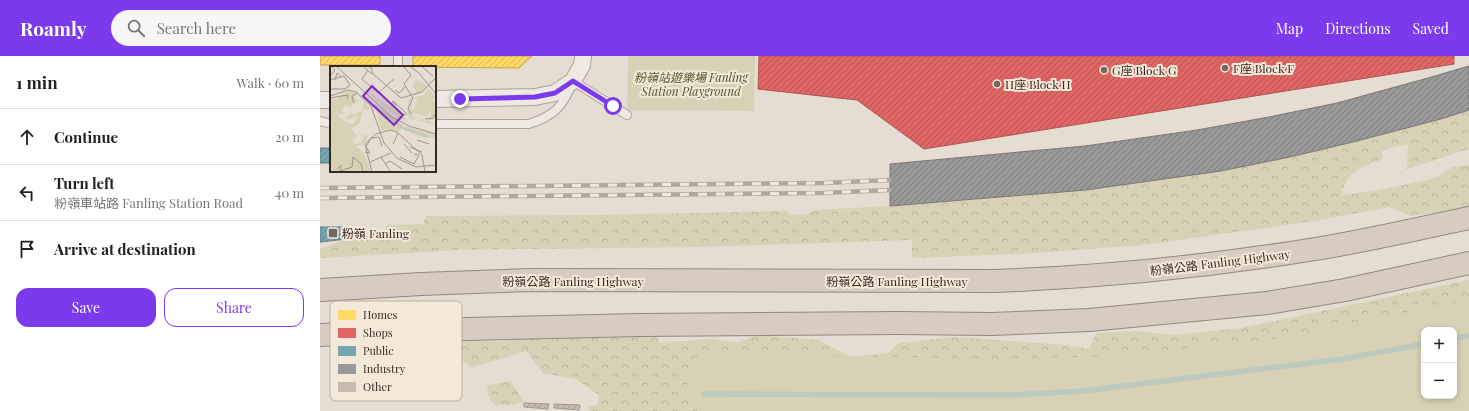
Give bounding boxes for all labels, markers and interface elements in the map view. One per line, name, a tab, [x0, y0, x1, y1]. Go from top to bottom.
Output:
search box	[111, 10, 391, 46]
text: Roamly	[20, 15, 87, 41]
icon: search	[125, 17, 147, 39]
text: Search here	[157, 18, 236, 38]
text: Map	[1276, 19, 1303, 38]
text: Directions	[1325, 19, 1391, 38]
text: Saved	[1413, 19, 1449, 38]
place label: F座 Block F	[1233, 60, 1294, 76]
place label: G座 Block G	[1112, 62, 1177, 78]
marker: F座 Block F	[1220, 63, 1230, 73]
marker: G座 Block G	[1099, 65, 1109, 75]
inset map	[330, 66, 436, 172]
park label: 粉嶺站遊樂場 Fanling Station Playground	[634, 69, 750, 99]
text: 1 min	[16, 71, 58, 93]
text: Walk · 60 m	[236, 74, 304, 91]
place label: H座 Block H	[1005, 76, 1071, 92]
marker: H座 Block H	[992, 79, 1002, 89]
route end	[451, 90, 469, 108]
route start	[604, 97, 622, 115]
icon: ahead	[16, 126, 38, 148]
text: Continue	[54, 127, 118, 147]
text: 20 m	[275, 128, 304, 145]
text: Turn left	[54, 173, 115, 193]
icon: left	[16, 182, 38, 204]
text: 40 m	[275, 184, 304, 201]
text: 粉嶺車站路 Fanling Station Road	[54, 194, 243, 211]
place label: 粉嶺 Fanling	[342, 225, 410, 241]
marker: 粉嶺 Fanling	[327, 227, 339, 239]
icon: arrive	[16, 238, 38, 260]
text: Arrive at destination	[54, 239, 196, 259]
street label: 粉嶺公路 Fanling Highway	[1149, 245, 1291, 279]
street label: 粉嶺公路 Fanling Highway	[502, 273, 644, 289]
street label: 粉嶺公路 Fanling Highway	[826, 273, 968, 289]
button: Save	[16, 288, 156, 327]
button: Share	[164, 288, 304, 327]
legend	[330, 301, 462, 401]
text: Homes	[363, 307, 397, 322]
text: Shops	[363, 325, 393, 340]
map controls	[1421, 327, 1457, 399]
button: +	[1421, 327, 1457, 363]
text: Public	[363, 343, 394, 358]
text: Industry	[363, 361, 406, 376]
button: −	[1421, 363, 1457, 399]
text: Other	[363, 379, 392, 394]

